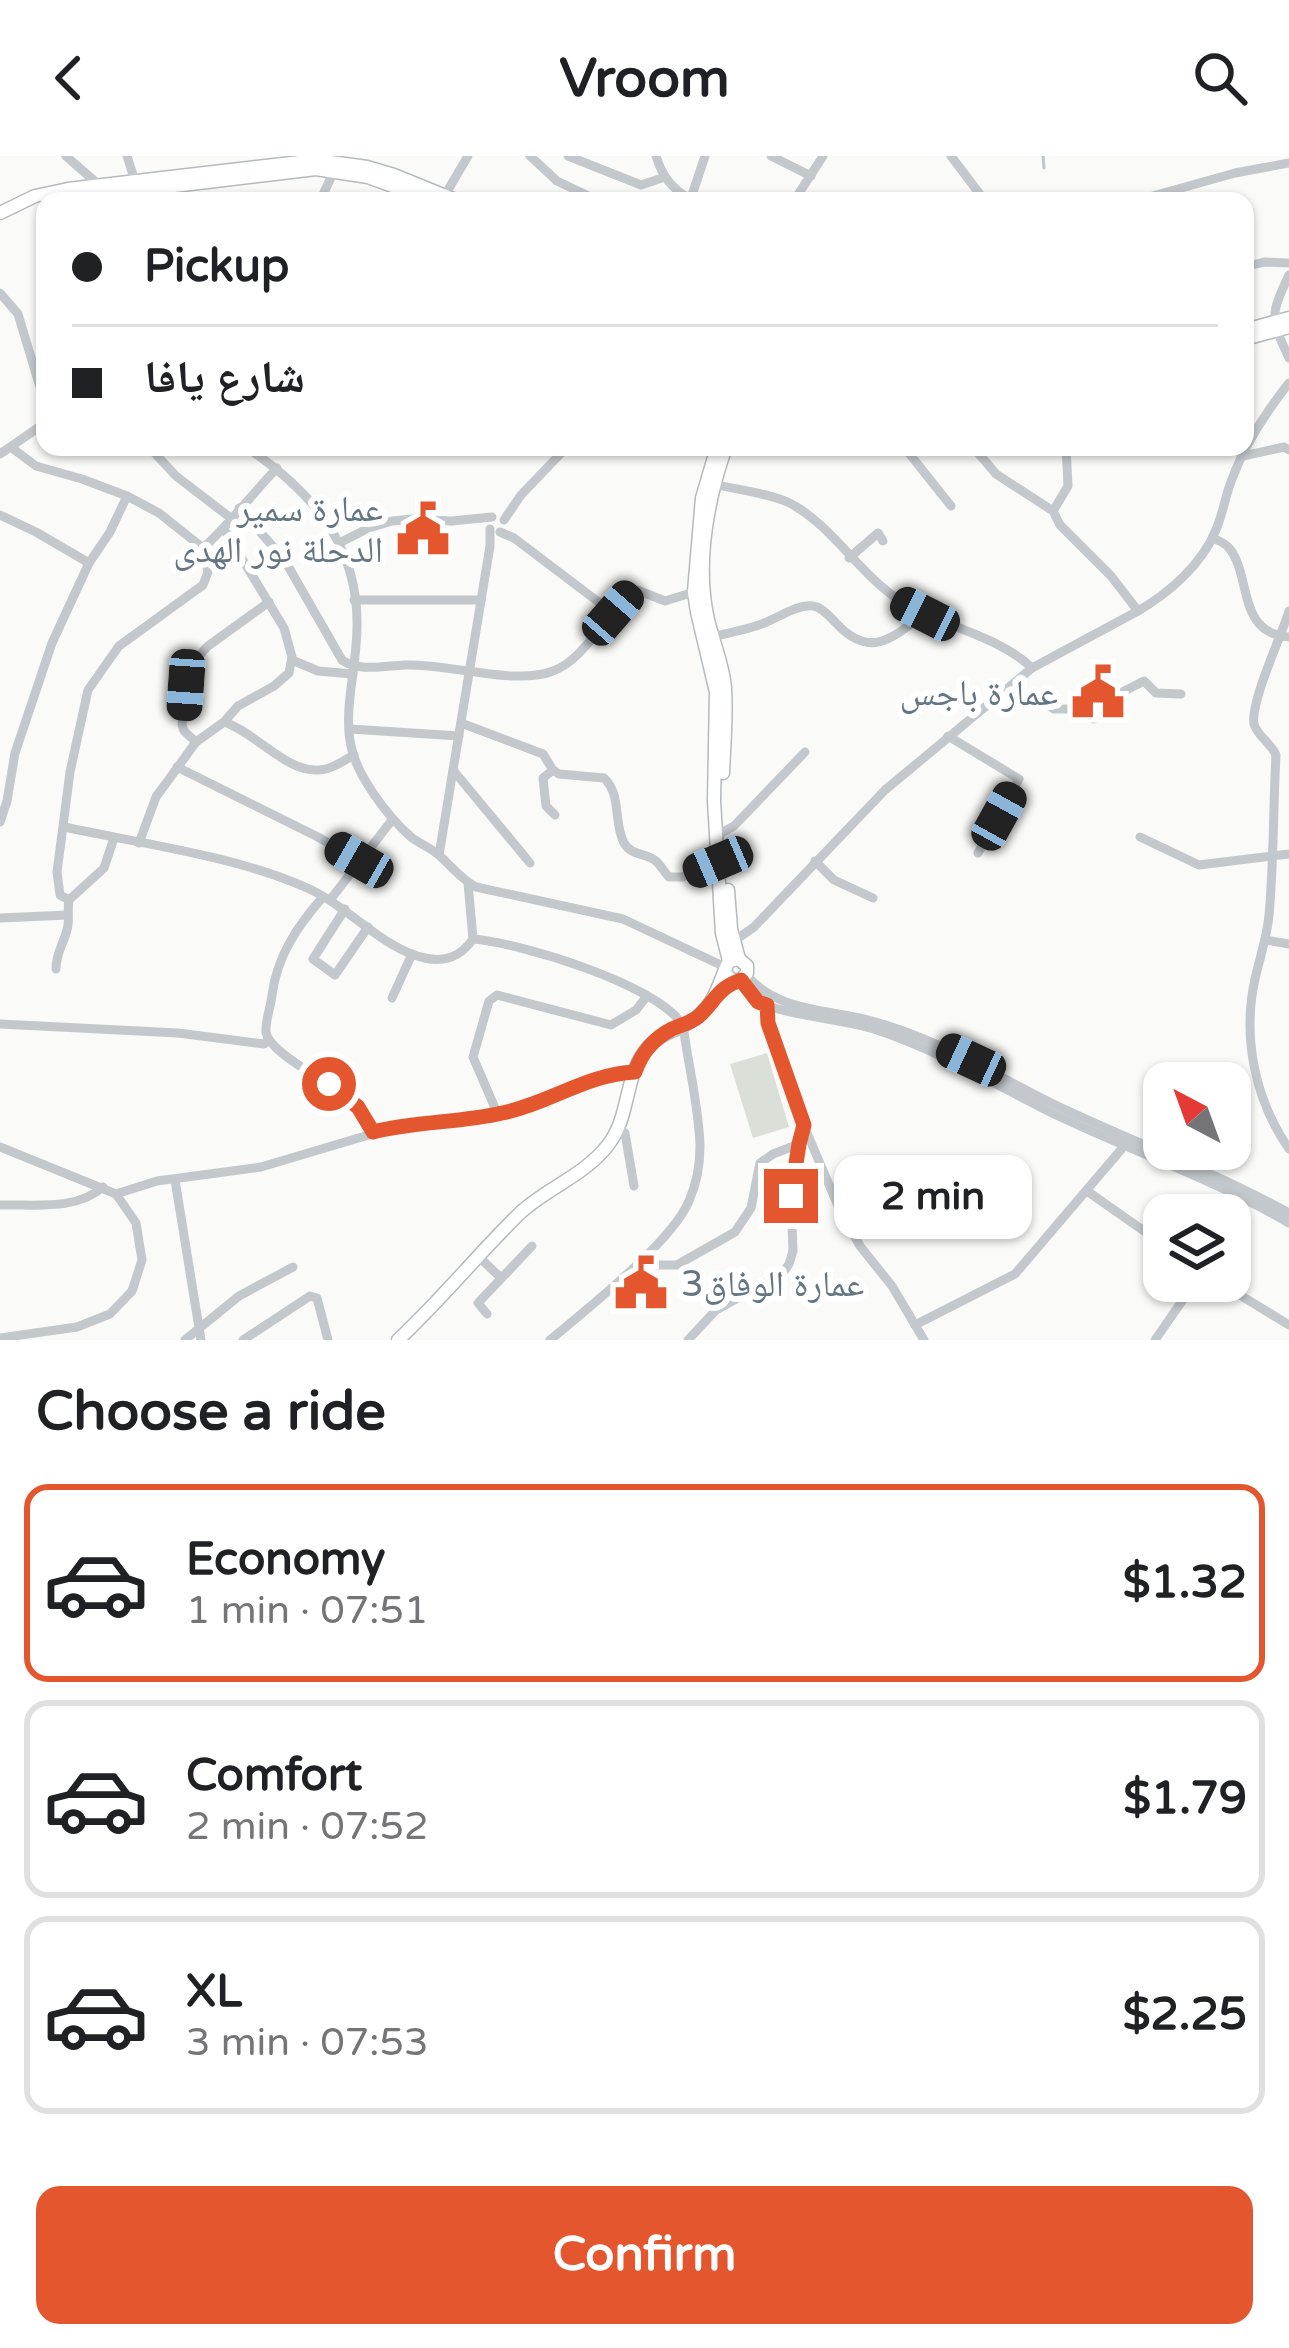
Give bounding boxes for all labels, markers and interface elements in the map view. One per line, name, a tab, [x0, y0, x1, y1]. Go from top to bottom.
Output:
icon: back	[36, 45, 102, 111]
icon: search	[1187, 45, 1253, 111]
text: Vroom	[559, 46, 730, 111]
text: Pickup	[144, 240, 289, 294]
text: شارع يافا	[144, 351, 305, 405]
place label: عمارة سمير الدحلة نور الهدى	[173, 488, 383, 572]
public building icon: عمارة سمير الدحلة نور الهدى	[394, 500, 452, 558]
car	[576, 574, 650, 652]
car	[885, 582, 965, 646]
car	[166, 648, 206, 722]
public building icon: عمارة باجس	[1069, 663, 1127, 721]
place label: عمارة باجس	[899, 672, 1058, 715]
car	[966, 776, 1032, 856]
car	[319, 826, 399, 894]
car	[678, 831, 758, 893]
car	[931, 1028, 1011, 1092]
route start	[302, 1057, 356, 1111]
north arrow	[1143, 1062, 1251, 1170]
map controls	[1143, 1062, 1251, 1302]
callout: 2 min	[833, 1154, 1031, 1238]
route end	[764, 1169, 818, 1223]
text: 2 min	[881, 1173, 985, 1220]
button: layers	[1143, 1194, 1251, 1302]
public building icon: عمارة الوفاق3	[612, 1254, 670, 1312]
place label: عمارة الوفاق3	[681, 1263, 864, 1306]
text: Choose a ride	[36, 1379, 386, 1444]
icon: car	[42, 1529, 150, 1637]
text: Economy	[186, 1533, 385, 1587]
text: $1.32	[1123, 1556, 1247, 1610]
text: 1 min · 07:51	[186, 1587, 428, 1634]
icon: car	[42, 1745, 150, 1853]
text: Comfort	[186, 1749, 362, 1803]
text: $1.79	[1123, 1772, 1247, 1826]
text: 2 min · 07:52	[186, 1803, 428, 1850]
icon: car	[42, 1961, 150, 2069]
text: XL	[186, 1965, 242, 2019]
text: $2.25	[1123, 1988, 1247, 2042]
text: 3 min · 07:53	[186, 2019, 428, 2066]
button: Confirm	[36, 2186, 1253, 2324]

